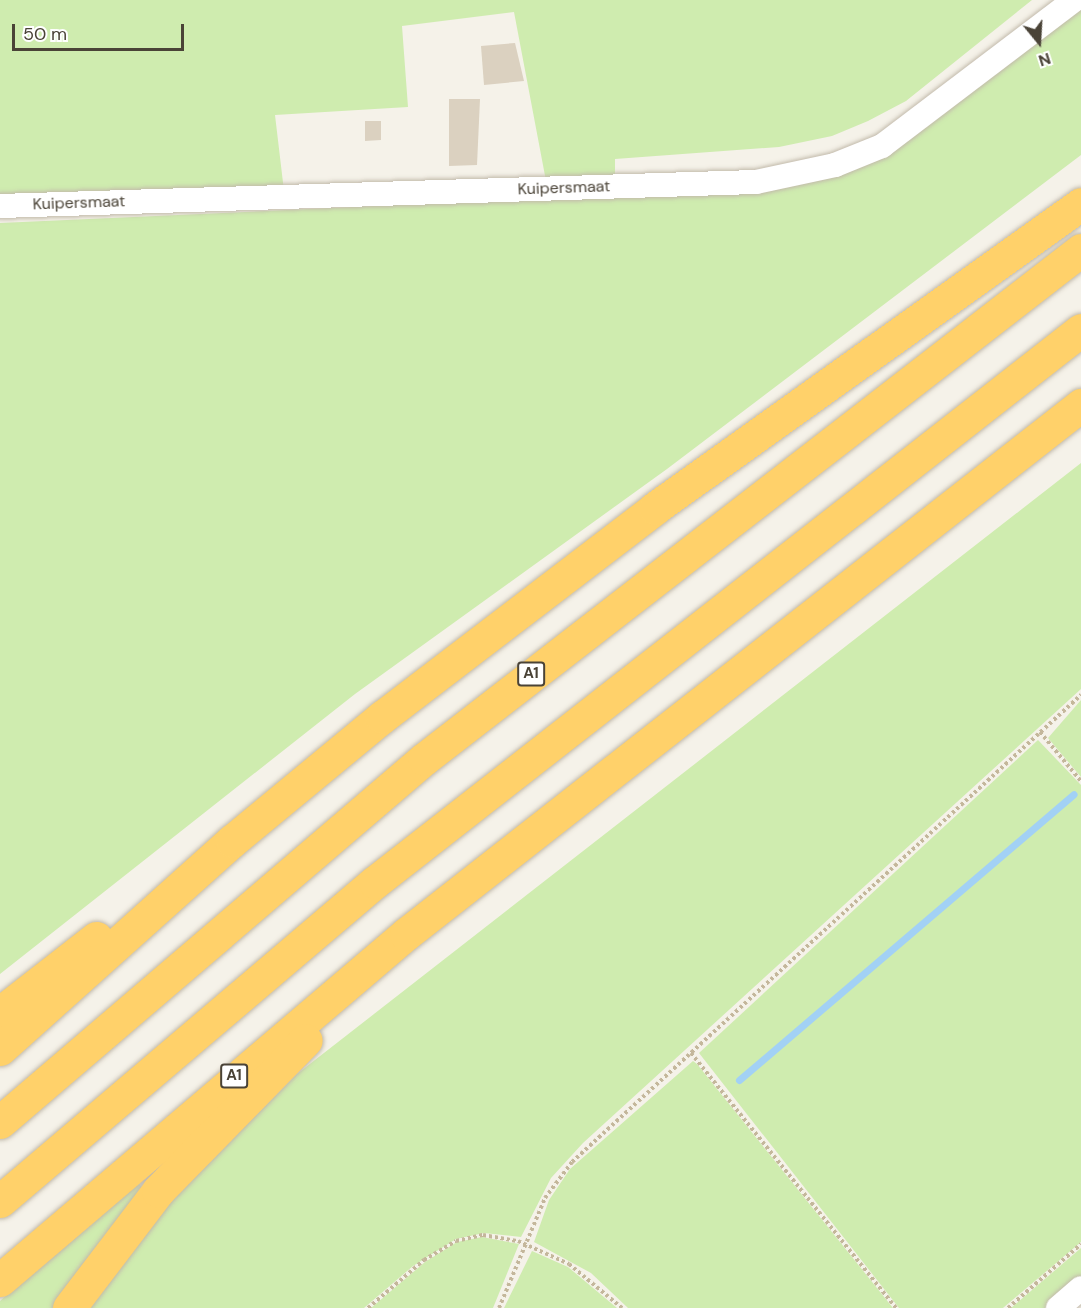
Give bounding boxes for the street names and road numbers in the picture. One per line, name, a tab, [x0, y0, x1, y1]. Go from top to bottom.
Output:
street label: Kuipersmaat	[517, 177, 611, 199]
street label: Kuipersmaat	[32, 192, 126, 214]
road number: A1	[516, 662, 546, 686]
road number: A1	[219, 1064, 249, 1088]

